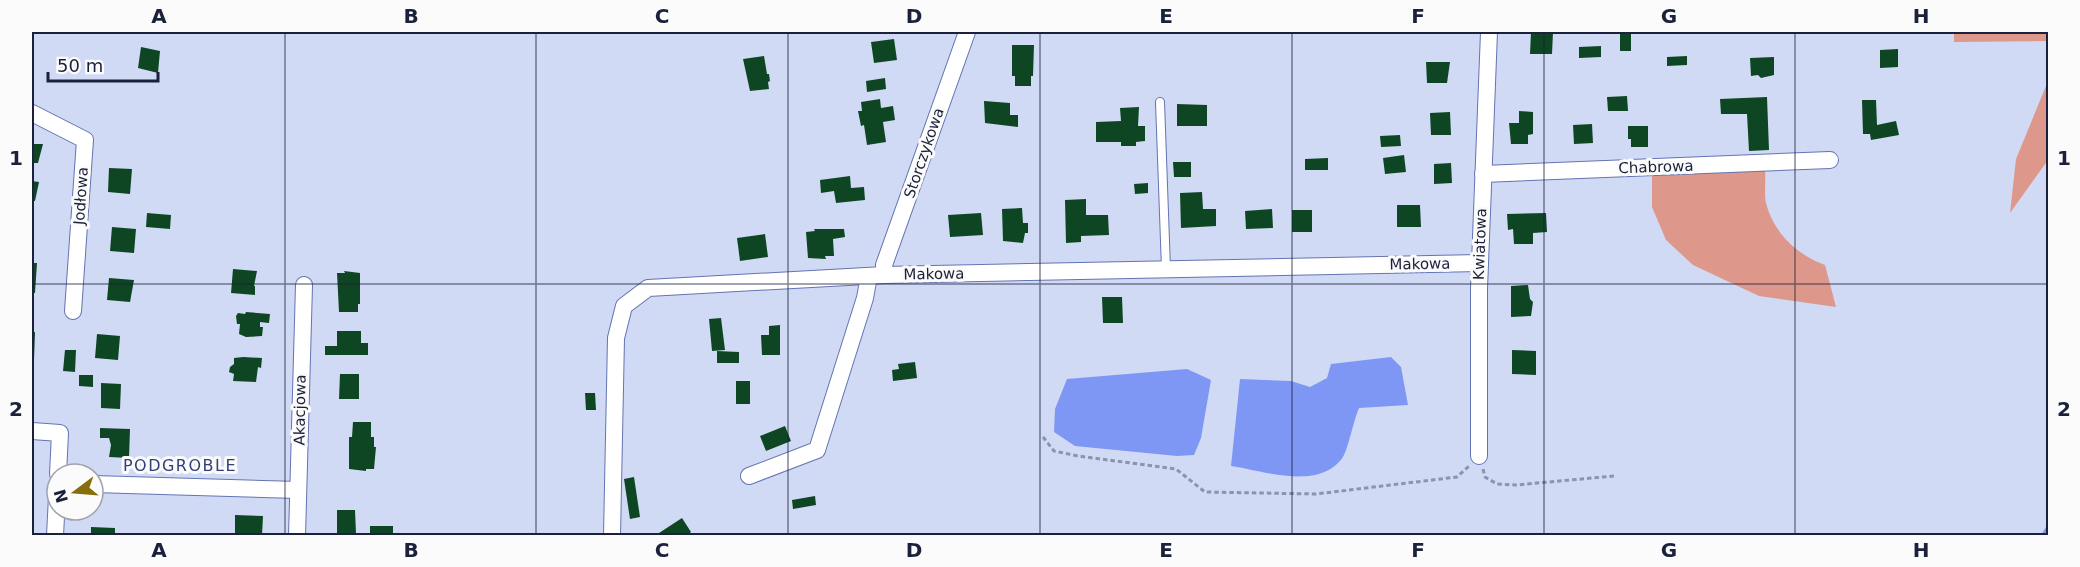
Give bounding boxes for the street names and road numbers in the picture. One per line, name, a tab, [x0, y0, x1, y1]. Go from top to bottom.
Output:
street label: Storczykowa	[900, 106, 948, 200]
street label: Chabrowa	[1618, 157, 1694, 177]
street label: Jodłowa	[70, 166, 92, 227]
street label: Kwiatowa	[1470, 208, 1490, 280]
street label: Makowa	[1389, 254, 1451, 274]
street label: Makowa	[903, 264, 965, 284]
street label: Akacjowa	[290, 374, 310, 446]

